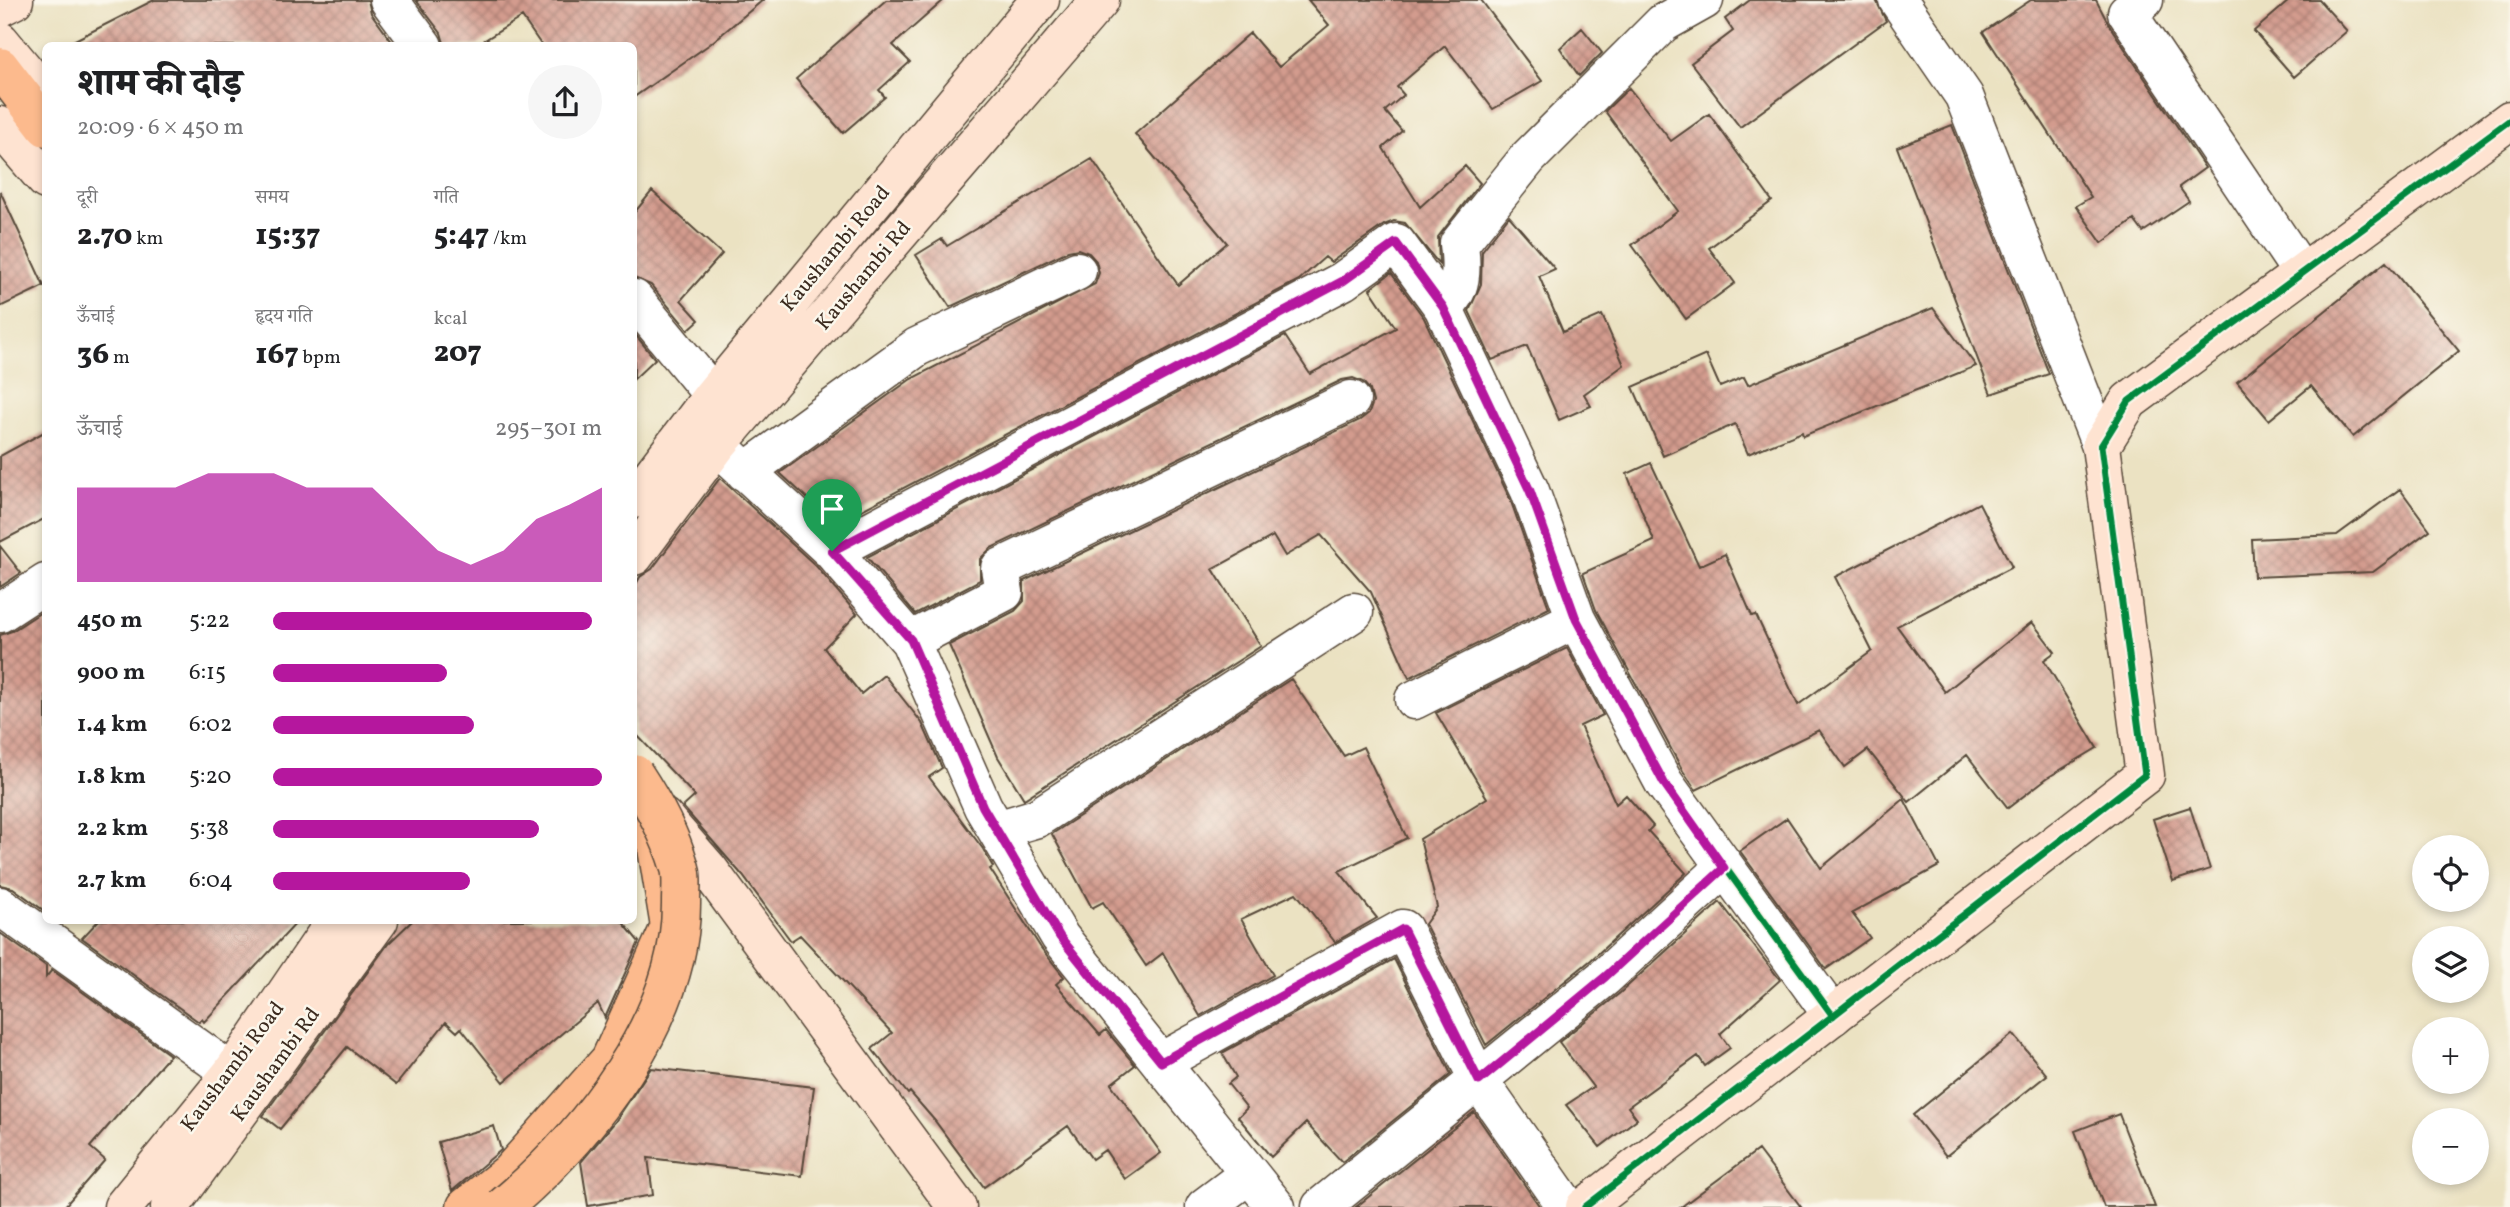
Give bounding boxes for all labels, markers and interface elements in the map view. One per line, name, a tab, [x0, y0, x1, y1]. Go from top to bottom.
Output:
text: शाम की दौड़	[77, 59, 242, 112]
button: share	[528, 65, 602, 139]
text: 20:09 · 6 × 450 m	[77, 112, 244, 144]
street label: Kaushambi Road	[775, 180, 898, 318]
text: दूरी	[77, 185, 98, 211]
text: समय	[255, 185, 289, 211]
text: गति	[434, 185, 459, 211]
text: 2.70	[77, 215, 132, 257]
text: 15:37	[255, 215, 321, 257]
text: 5:47	[434, 215, 489, 257]
street label: Kaushambi Rd	[810, 215, 919, 337]
text: km	[132, 226, 163, 252]
text: /km	[489, 226, 527, 252]
text: ऊँचाई	[77, 304, 114, 330]
text: हृदय गति	[255, 304, 312, 330]
text: kcal	[434, 306, 467, 332]
text: 207	[434, 332, 482, 374]
text: 36	[77, 334, 109, 376]
text: 167	[255, 334, 299, 376]
text: m	[109, 345, 130, 371]
text: bpm	[299, 345, 341, 371]
text: ऊँचाई	[77, 413, 122, 445]
text: 295–301 m	[495, 413, 602, 445]
pin	[802, 479, 862, 551]
icon: arrive	[813, 490, 851, 528]
text: 450 m	[77, 605, 142, 637]
text: 5:22	[189, 605, 230, 637]
text: 900 m	[77, 657, 145, 689]
text: 6:15	[189, 657, 226, 689]
text: 1.4 km	[77, 709, 148, 741]
text: 6:02	[189, 709, 232, 741]
text: 1.8 km	[77, 761, 146, 793]
text: 5:20	[189, 761, 231, 793]
text: 2.2 km	[77, 813, 148, 845]
text: 5:38	[189, 813, 229, 845]
map controls	[2412, 835, 2489, 1185]
button: locate	[2412, 835, 2489, 912]
text: 2.7 km	[77, 865, 147, 897]
text: 6:04	[189, 865, 233, 897]
button: layers	[2412, 926, 2489, 1003]
street label: Kaushambi Road	[175, 996, 292, 1138]
street label: Kaushambi Rd	[225, 1002, 328, 1128]
button: +	[2412, 1017, 2489, 1094]
button: −	[2412, 1108, 2489, 1185]

